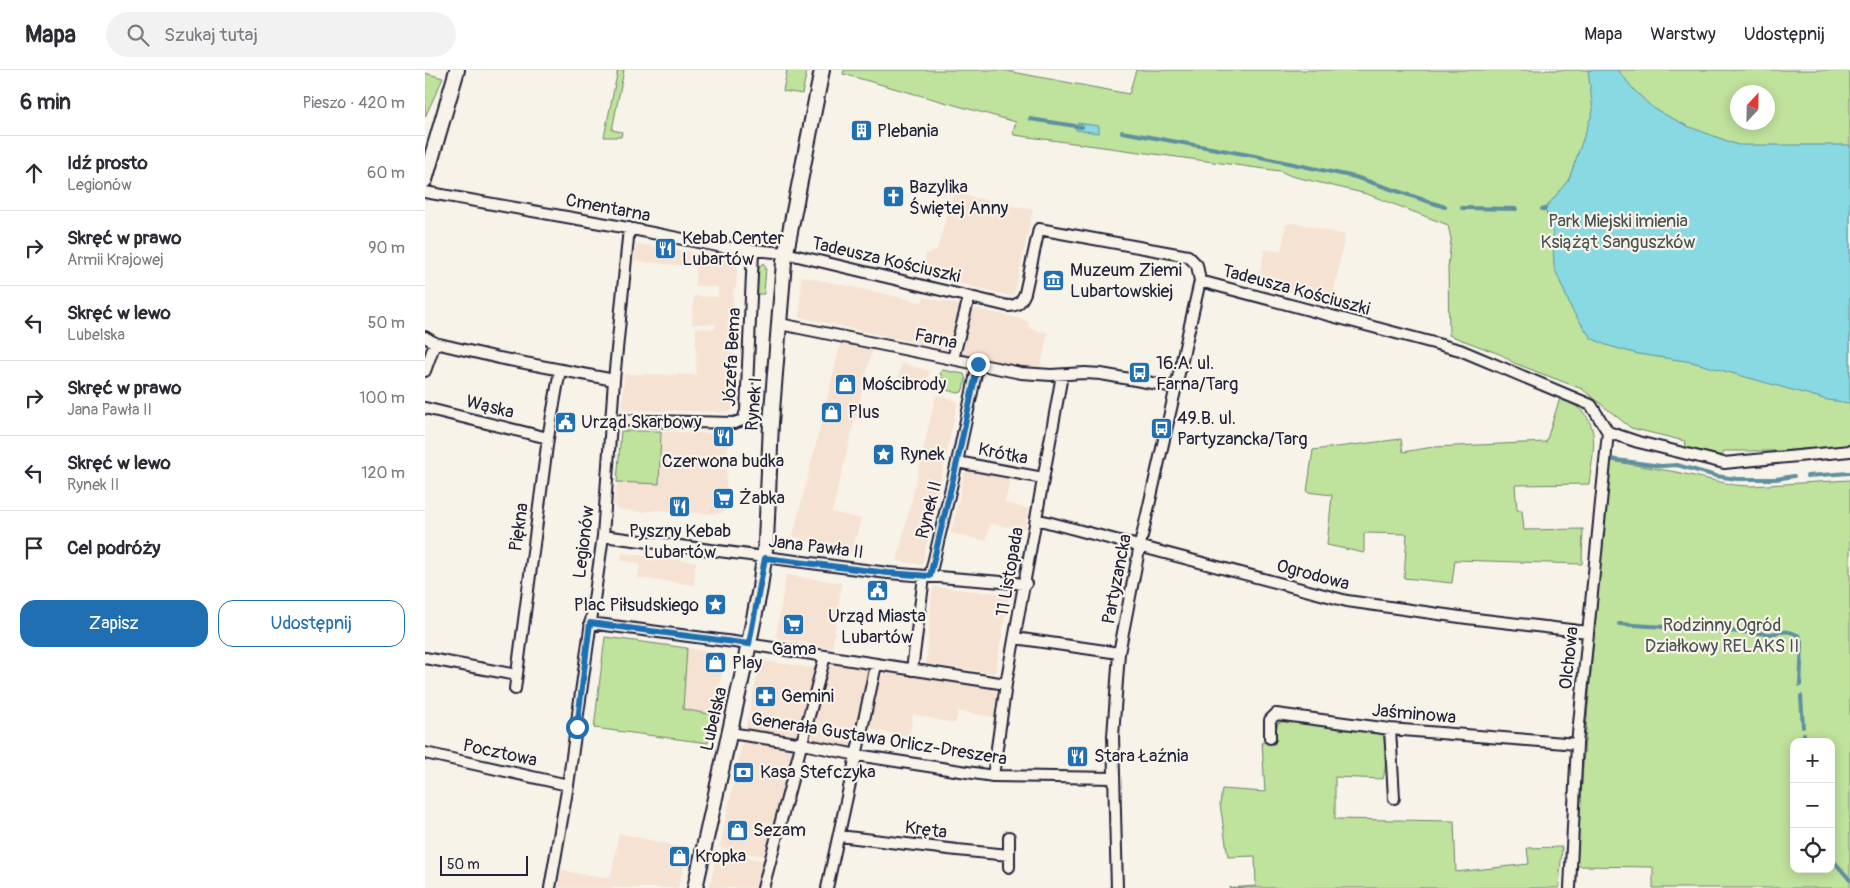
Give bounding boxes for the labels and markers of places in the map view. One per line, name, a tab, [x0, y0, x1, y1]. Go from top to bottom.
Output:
building icon: Plebania	[849, 119, 873, 143]
place label: Plebania	[877, 120, 939, 143]
place label: Bazylika Świętej Anny	[909, 176, 1008, 220]
church icon: Bazylika Świętej Anny	[881, 185, 905, 209]
place label: Kebab Center Lubartów	[682, 227, 784, 271]
restaurant icon: Kebab Center Lubartów	[654, 236, 678, 260]
place label: Muzeum Ziemi Lubartowskiej	[1070, 259, 1182, 303]
museum icon: Muzeum Ziemi Lubartowskiej	[1042, 268, 1066, 292]
place label: 16.A. ul. Farna/Targ	[1156, 352, 1238, 396]
bus stop icon: 16.A. ul. Farna/Targ	[1128, 361, 1152, 385]
shop icon: Mościbrody	[834, 372, 858, 396]
place label: Mościbrody	[862, 373, 946, 396]
shop icon: Plus	[820, 400, 844, 424]
place label: Plus	[848, 401, 879, 424]
place label: 49.B. ul. Partyzancka/Targ	[1177, 407, 1308, 451]
public building icon: Urząd Skarbowy	[553, 410, 577, 434]
place label: Urząd Skarbowy	[581, 411, 702, 434]
bus stop icon: 49.B. ul. Partyzancka/Targ	[1149, 416, 1173, 440]
restaurant icon: Czerwona budka	[711, 424, 735, 448]
place icon: Rynek	[872, 442, 896, 466]
place label: Rynek	[900, 443, 945, 466]
place label: Czerwona budka	[662, 450, 784, 473]
supermarket icon: Żabka	[711, 486, 735, 510]
place label: Żabka	[739, 487, 785, 510]
restaurant icon: Pyszny Kebab Lubartów	[668, 494, 692, 518]
place label: Pyszny Kebab Lubartów	[629, 520, 731, 564]
public building icon: Urząd Miasta Lubartów	[865, 579, 889, 603]
place icon: Plac Piłsudskiego	[703, 593, 727, 617]
place label: Plac Piłsudskiego	[574, 594, 699, 617]
place label: Urząd Miasta Lubartów	[828, 605, 926, 649]
supermarket icon: Gama	[782, 612, 806, 636]
place label: Gama	[772, 638, 816, 661]
shop icon: Play	[704, 651, 728, 675]
place label: Play	[732, 652, 763, 675]
pharmacy icon: Gemini	[753, 684, 777, 708]
place label: Gemini	[781, 685, 834, 708]
restaurant icon: Stara Łaźnia	[1066, 744, 1090, 768]
place label: Stara Łaźnia	[1094, 745, 1189, 768]
bank icon: Kasa Stefczyka	[732, 760, 756, 784]
place label: Kasa Stefczyka	[760, 761, 876, 784]
shop icon: Sezam	[725, 818, 749, 842]
place label: Sezam	[753, 819, 806, 842]
shop icon: Kropka	[667, 844, 691, 868]
place label: Kropka	[695, 845, 746, 868]

